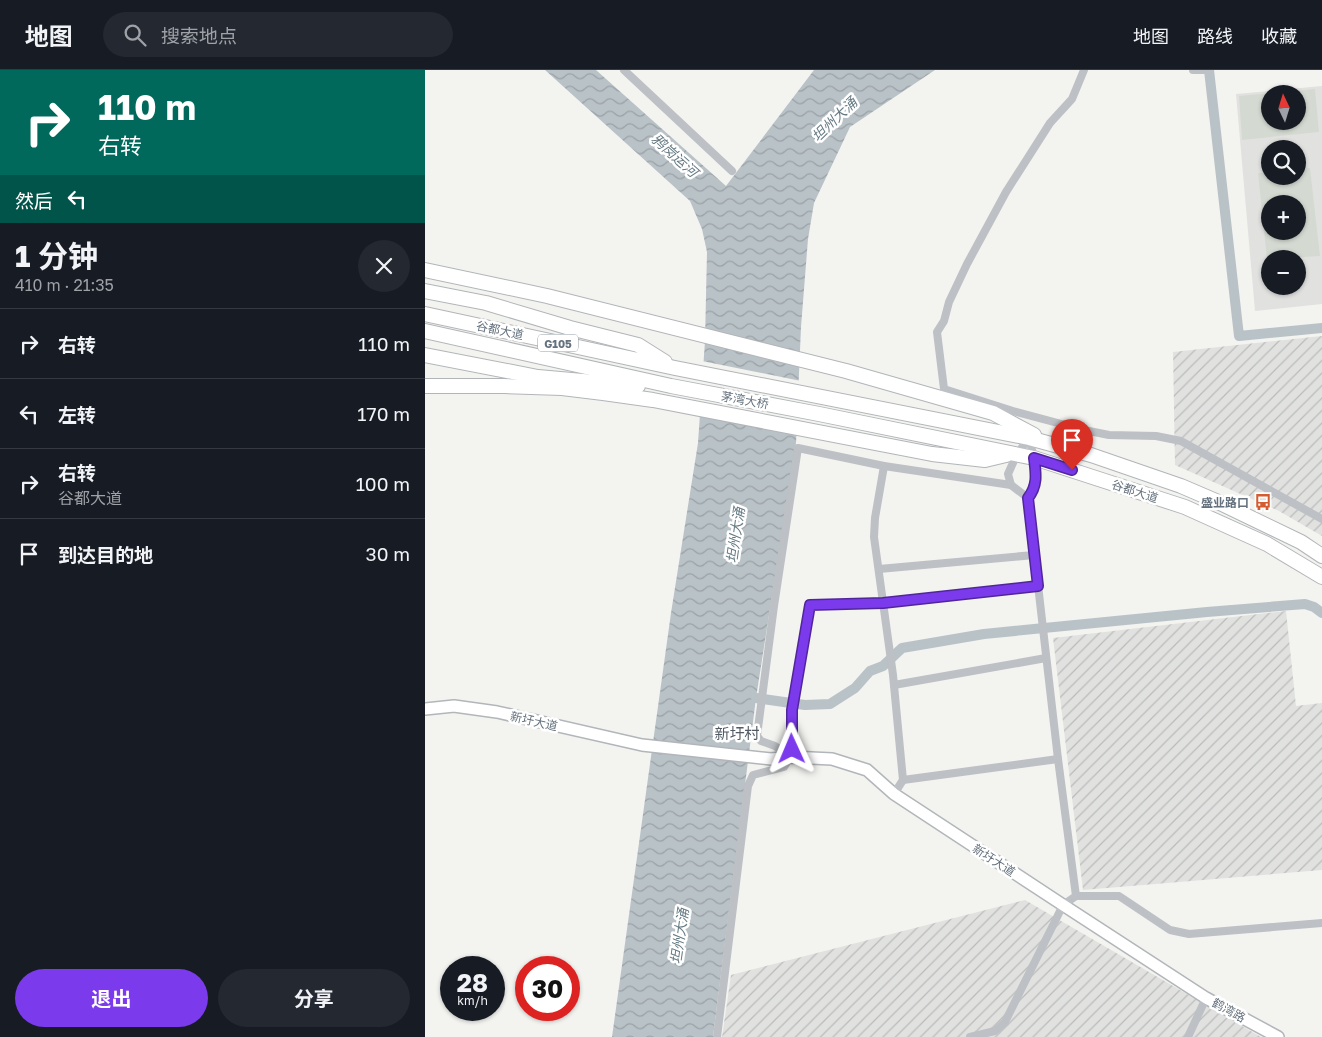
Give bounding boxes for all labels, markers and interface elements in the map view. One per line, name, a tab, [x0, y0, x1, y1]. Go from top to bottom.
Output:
search box	[103, 12, 453, 57]
text: 地图	[25, 21, 73, 50]
icon: search	[121, 21, 149, 49]
text: 搜索地点	[161, 24, 237, 47]
text: 地图	[1133, 25, 1169, 47]
text: 路线	[1197, 25, 1233, 47]
text: 收藏	[1261, 25, 1297, 47]
north arrow	[1261, 85, 1306, 130]
map controls	[1261, 85, 1306, 295]
text: 110 m	[98, 86, 196, 128]
icon: right	[15, 90, 80, 155]
water label: 坦州大涌	[808, 92, 861, 145]
water label: 鸦岗运河	[649, 130, 704, 182]
text: 右转	[98, 132, 142, 159]
button: search	[1261, 140, 1306, 185]
icon: left	[63, 185, 91, 213]
text: 然后	[15, 189, 53, 212]
button: +	[1261, 195, 1306, 240]
text: 1 分钟	[15, 238, 98, 274]
button: close	[358, 240, 410, 292]
button: −	[1261, 250, 1306, 295]
text: 410 m · 21:35	[15, 275, 114, 295]
street label: 谷都大道	[475, 318, 525, 342]
icon: right	[15, 330, 43, 358]
text: 110 m	[358, 332, 410, 355]
text: 右转	[58, 333, 96, 356]
road number: G105	[538, 334, 578, 352]
street label: 茅湾大桥	[720, 388, 770, 412]
icon: left	[15, 400, 43, 428]
text: 170 m	[357, 402, 410, 425]
text: 左转	[58, 403, 96, 426]
pin	[1051, 419, 1093, 470]
icon: arrive	[1058, 426, 1086, 454]
text: 右转	[58, 461, 96, 484]
icon: right	[15, 470, 43, 498]
text: 100 m	[356, 472, 410, 495]
street label: 谷都大道	[1110, 476, 1160, 506]
text: 谷都大道	[58, 488, 122, 508]
bus stop icon: 盛业路口	[1253, 492, 1273, 512]
place label: 盛业路口	[1201, 495, 1249, 510]
water label: 坦州大涌	[723, 504, 748, 564]
icon: arrive	[15, 540, 43, 568]
text: 30 m	[366, 542, 410, 565]
text: 到达目的地	[58, 543, 153, 566]
street label: 新圩大道	[509, 708, 559, 734]
position arrow	[765, 722, 817, 774]
district label: 新圩村	[714, 724, 760, 742]
street label: 新圩大道	[970, 841, 1018, 879]
water label: 坦州大涌	[667, 905, 692, 965]
speed limit sign: 30	[515, 956, 580, 1021]
text: 28	[457, 967, 488, 998]
button: 退出	[15, 969, 208, 1027]
button: 分享	[218, 969, 410, 1027]
text: km/h	[457, 993, 488, 1008]
street label: 鹤湾路	[1210, 995, 1248, 1025]

